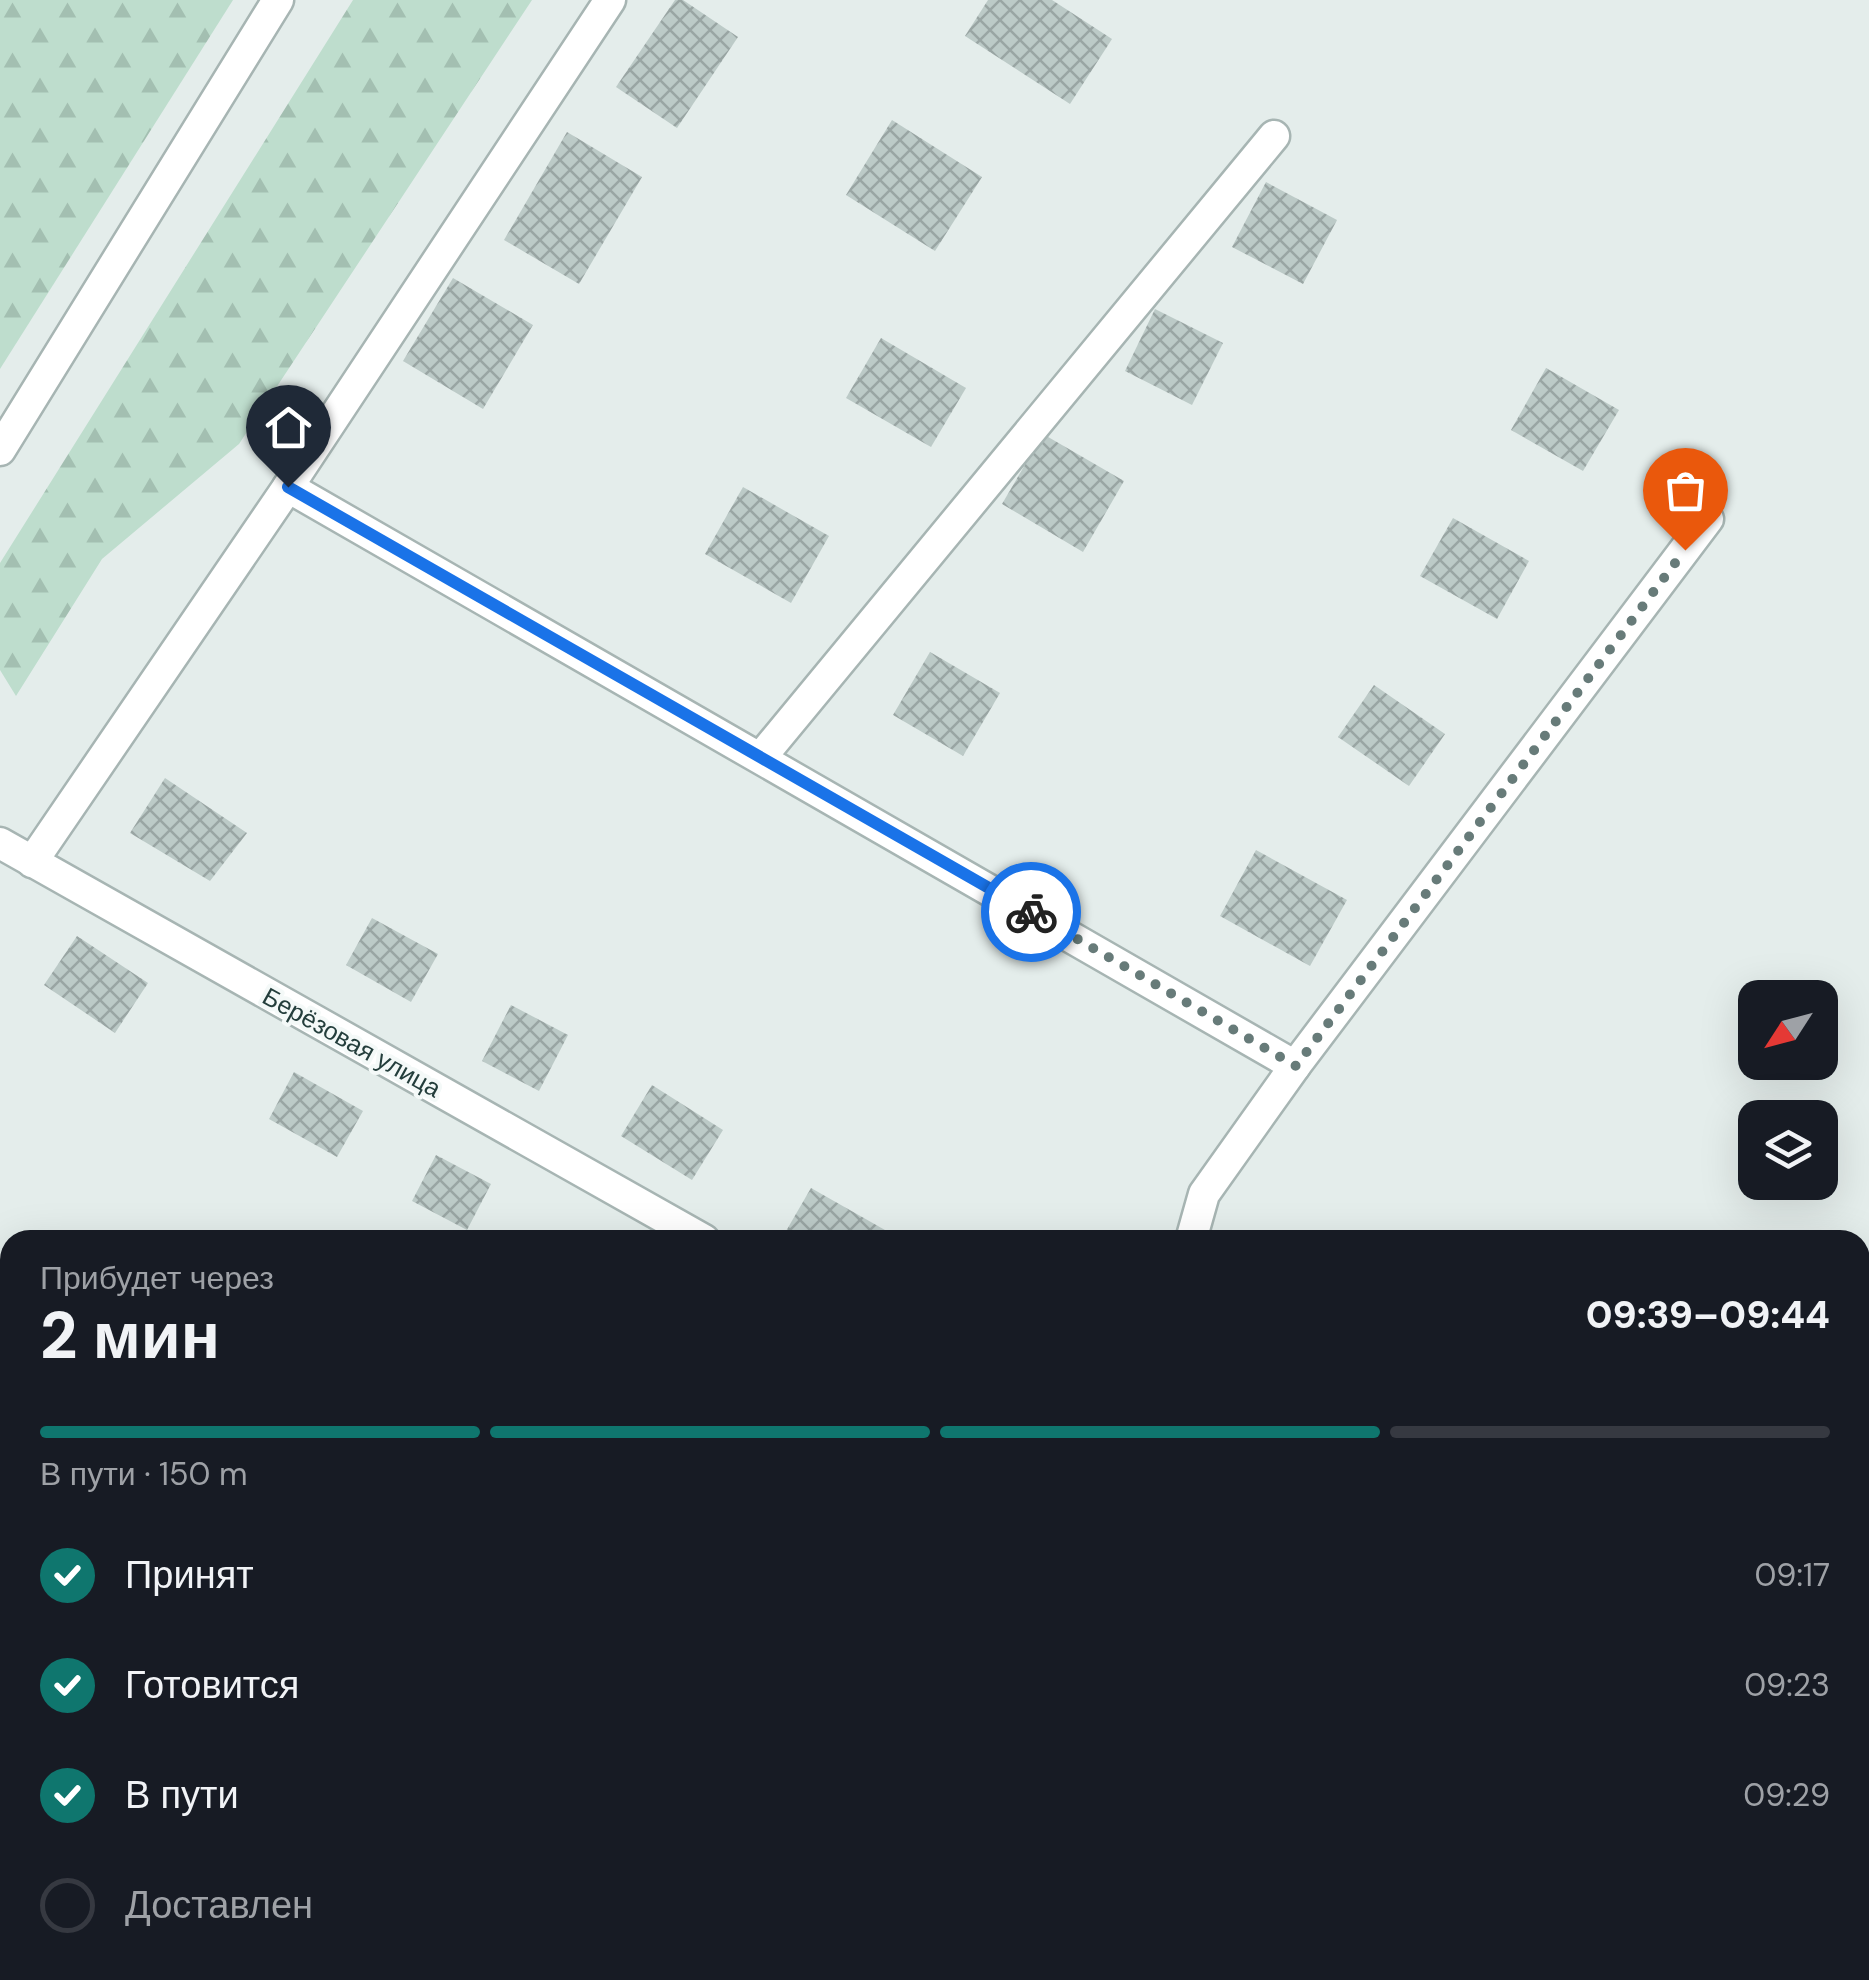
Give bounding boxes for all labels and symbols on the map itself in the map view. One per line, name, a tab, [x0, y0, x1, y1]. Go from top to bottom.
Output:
pin	[246, 385, 331, 488]
pin	[1643, 448, 1728, 551]
courier	[981, 862, 1081, 962]
street label: Берёзовая улица	[257, 980, 447, 1105]
north arrow	[1738, 980, 1838, 1080]

